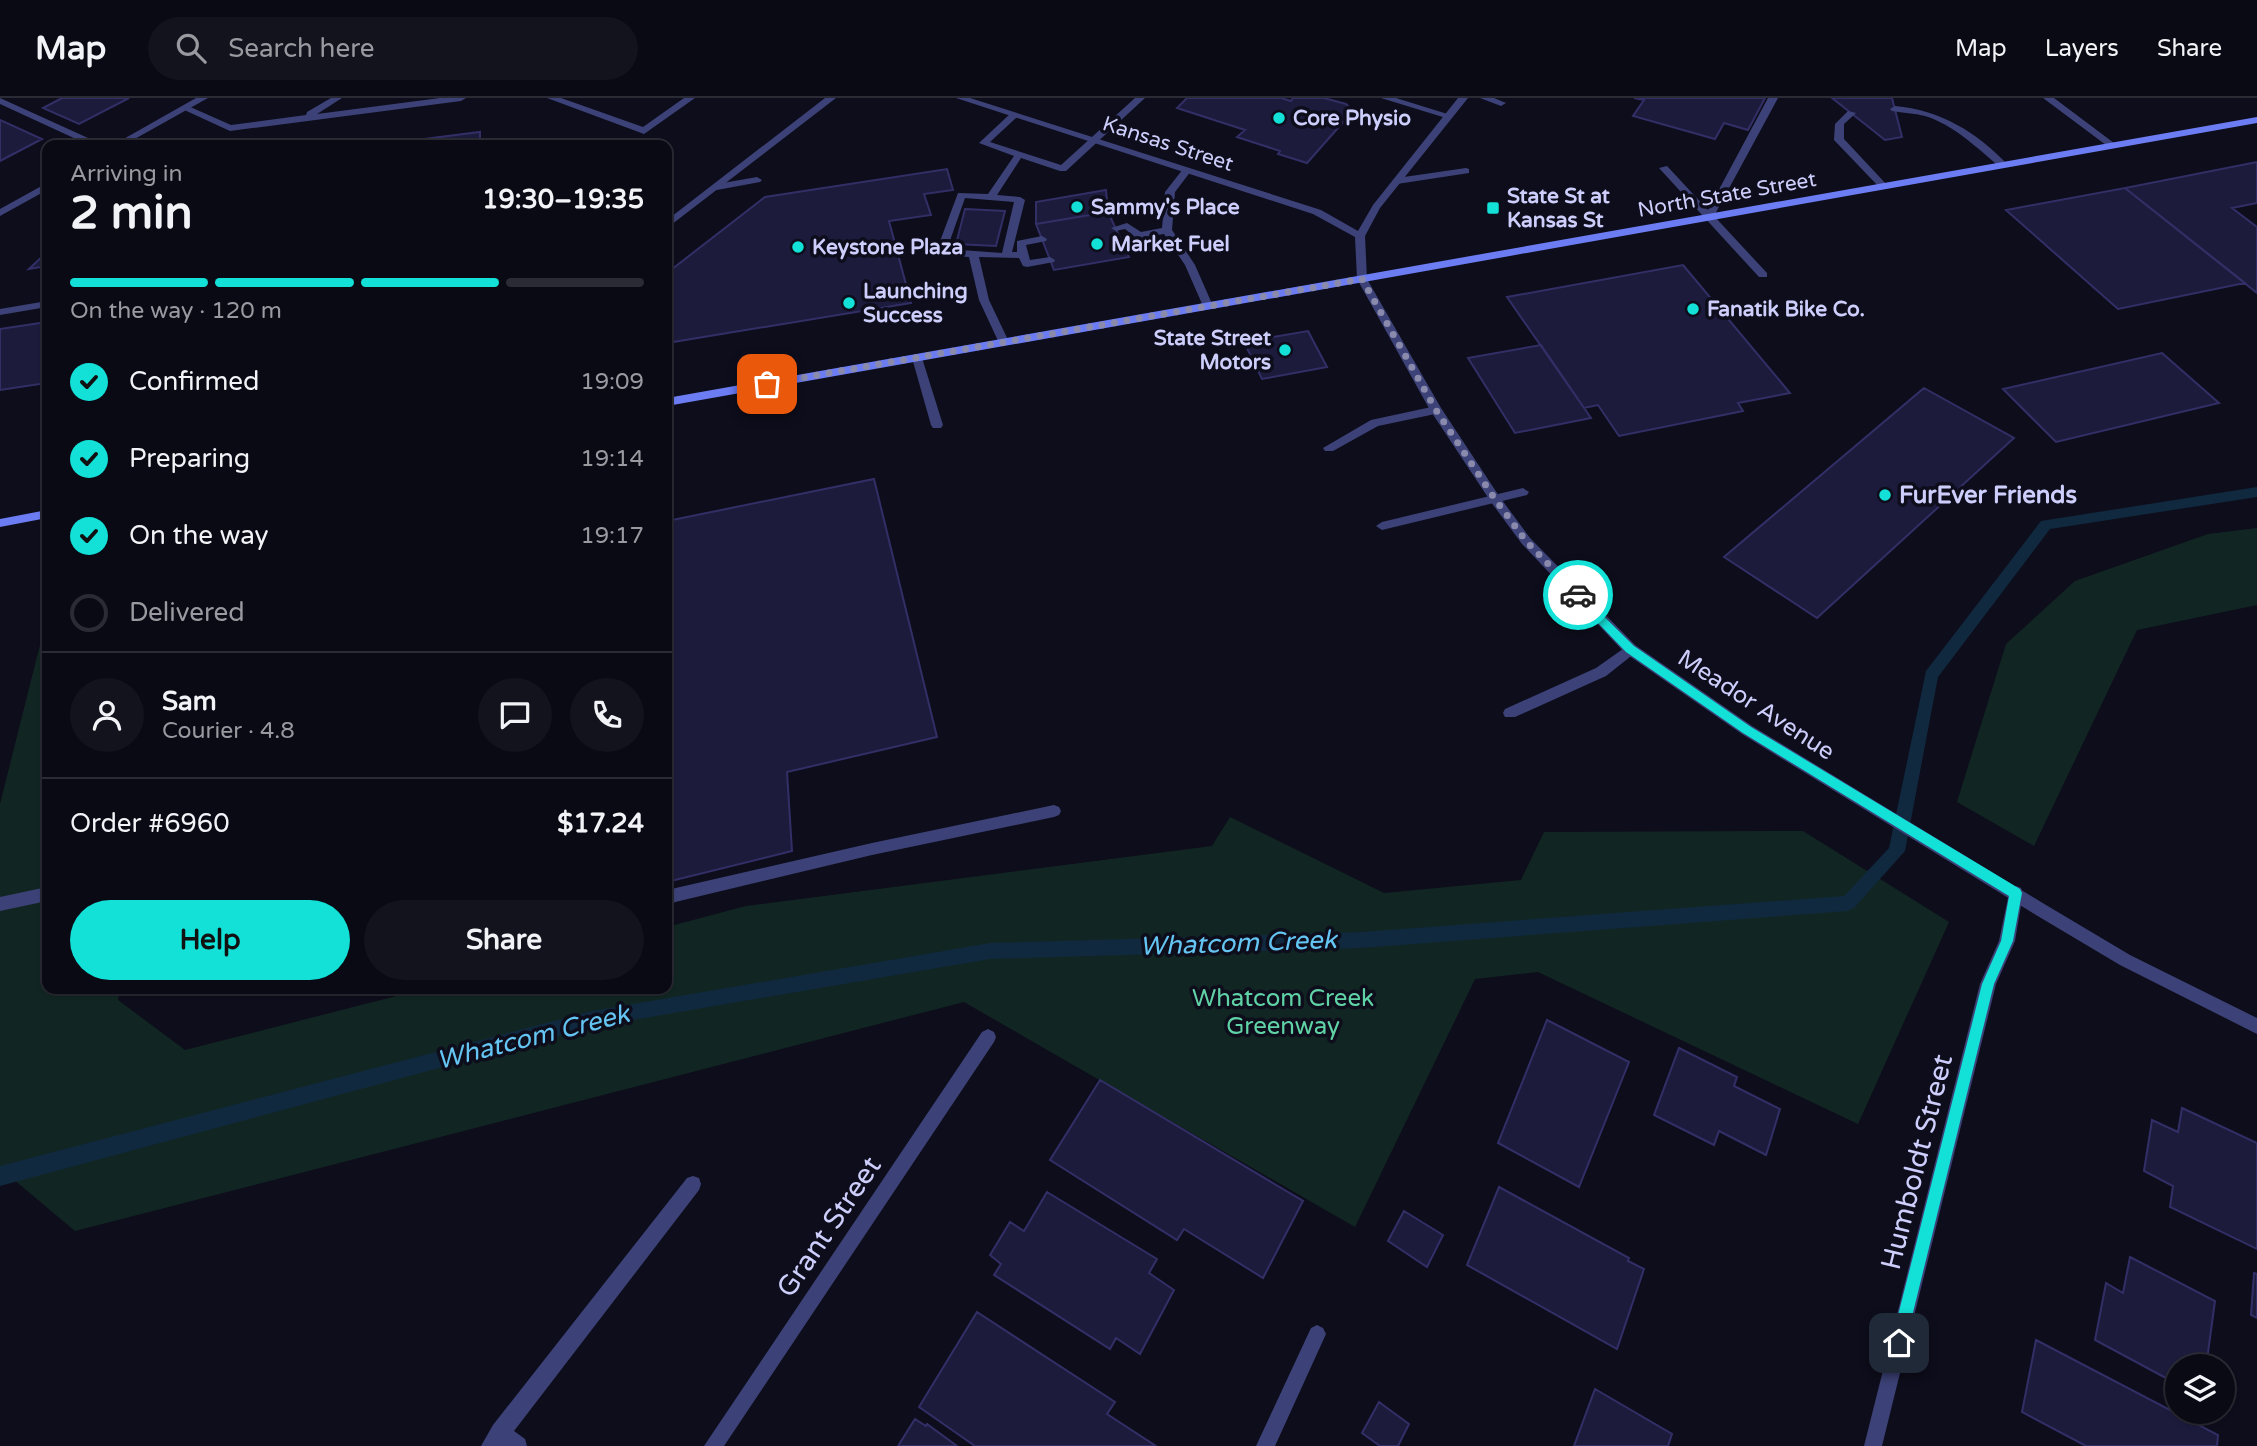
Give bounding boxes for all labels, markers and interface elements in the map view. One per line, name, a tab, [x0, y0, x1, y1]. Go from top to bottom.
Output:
search box	[148, 17, 638, 80]
text: Map	[35, 29, 106, 68]
icon: search	[172, 29, 210, 67]
text: Search here	[228, 33, 374, 64]
text: Map	[1955, 34, 2007, 63]
text: Layers	[2045, 34, 2119, 63]
text: Share	[2157, 34, 2222, 63]
place label: Core Physio	[1293, 106, 1411, 131]
marker: Core Physio	[1271, 110, 1287, 126]
street label: Kansas Street	[1099, 111, 1237, 177]
text: Arriving in	[70, 160, 183, 188]
street label: North State Street	[1636, 167, 1818, 223]
text: 19:30–19:35	[482, 184, 644, 215]
place label: State St at Kansas St	[1507, 184, 1610, 233]
text: 2 min	[70, 186, 193, 241]
place label: Sammy's Place	[1091, 195, 1240, 220]
marker: Sammy's Place	[1069, 199, 1085, 215]
marker: State St at Kansas St	[1485, 200, 1501, 216]
place label: Market Fuel	[1111, 232, 1230, 257]
place label: Keystone Plaza	[812, 235, 963, 260]
marker: Market Fuel	[1089, 236, 1105, 252]
marker: Keystone Plaza	[790, 239, 806, 255]
place label: Launching Success	[863, 279, 968, 328]
marker: Launching Success	[841, 295, 857, 311]
text: On the way · 120 m	[70, 297, 282, 325]
place label: Fanatik Bike Co.	[1707, 297, 1865, 322]
marker: Fanatik Bike Co.	[1685, 301, 1701, 317]
place label: State Street Motors	[1154, 326, 1271, 375]
marker: State Street Motors	[1277, 342, 1293, 358]
pin	[737, 354, 797, 414]
icon: check	[70, 363, 108, 401]
icon: bag	[748, 365, 786, 403]
text: Confirmed	[129, 366, 259, 397]
text: 19:09	[580, 368, 644, 396]
icon: check	[70, 440, 108, 478]
text: Preparing	[129, 443, 250, 474]
text: 19:14	[580, 445, 644, 473]
place label: FurEver Friends	[1899, 481, 2077, 510]
marker: FurEver Friends	[1877, 487, 1893, 503]
icon: check	[70, 517, 108, 555]
text: On the way	[129, 520, 269, 551]
text: 19:17	[580, 522, 644, 550]
courier	[1543, 560, 1613, 630]
icon: car	[1559, 576, 1597, 614]
text: Delivered	[129, 597, 245, 628]
street label: Meador Avenue	[1672, 644, 1840, 766]
button: person	[70, 678, 144, 752]
button: chat	[478, 678, 552, 752]
button: phone	[570, 678, 644, 752]
text: Sam	[162, 686, 217, 717]
text: Courier · 4.8	[162, 717, 295, 745]
text: Order #6960	[70, 808, 230, 839]
text: $17.24	[557, 808, 644, 839]
button: Help	[70, 900, 350, 980]
button: Share	[364, 900, 644, 980]
water label: Whatcom Creek	[1139, 924, 1339, 962]
park label: Whatcom Creek Greenway	[1192, 984, 1374, 1041]
water label: Whatcom Creek	[433, 998, 634, 1076]
street label: Humboldt Street	[1874, 1050, 1960, 1273]
street label: Grant Street	[770, 1150, 889, 1304]
pin	[1869, 1313, 1929, 1373]
icon: home	[1880, 1324, 1918, 1362]
map controls	[2165, 1354, 2235, 1424]
button: layers	[2165, 1354, 2235, 1424]

